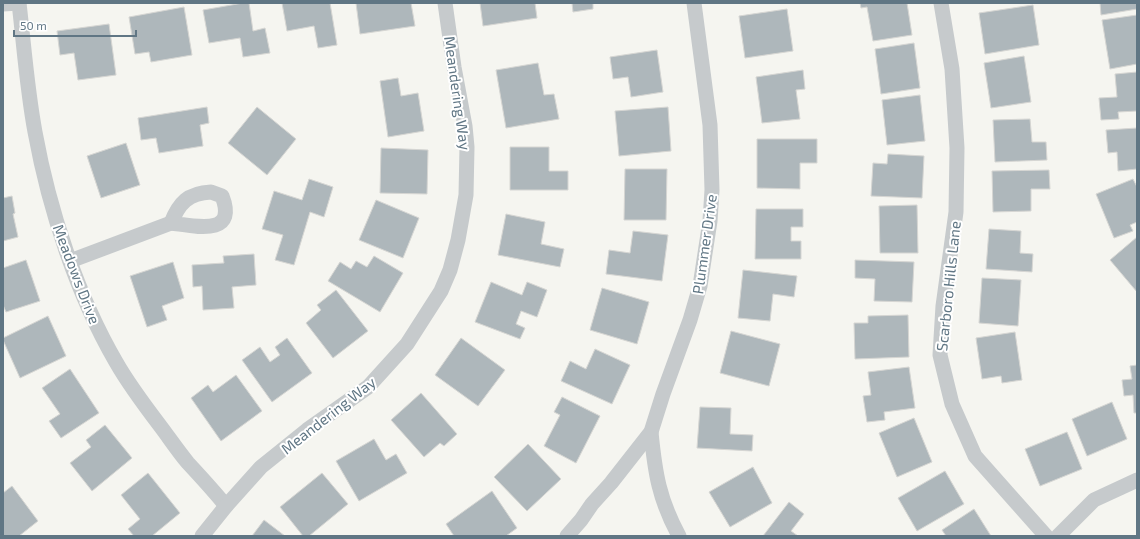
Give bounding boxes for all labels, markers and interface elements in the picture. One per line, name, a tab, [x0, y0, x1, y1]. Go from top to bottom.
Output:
scale bar	[14, 12, 136, 38]
text: 50 m	[20, 18, 47, 32]
street label: Meandering Way	[441, 35, 475, 151]
street label: Plummer Drive	[688, 193, 720, 295]
street label: Scarboro Hills Lane	[932, 220, 964, 352]
street label: Meadows Drive	[50, 222, 104, 326]
street label: Meandering Way	[277, 372, 379, 457]

